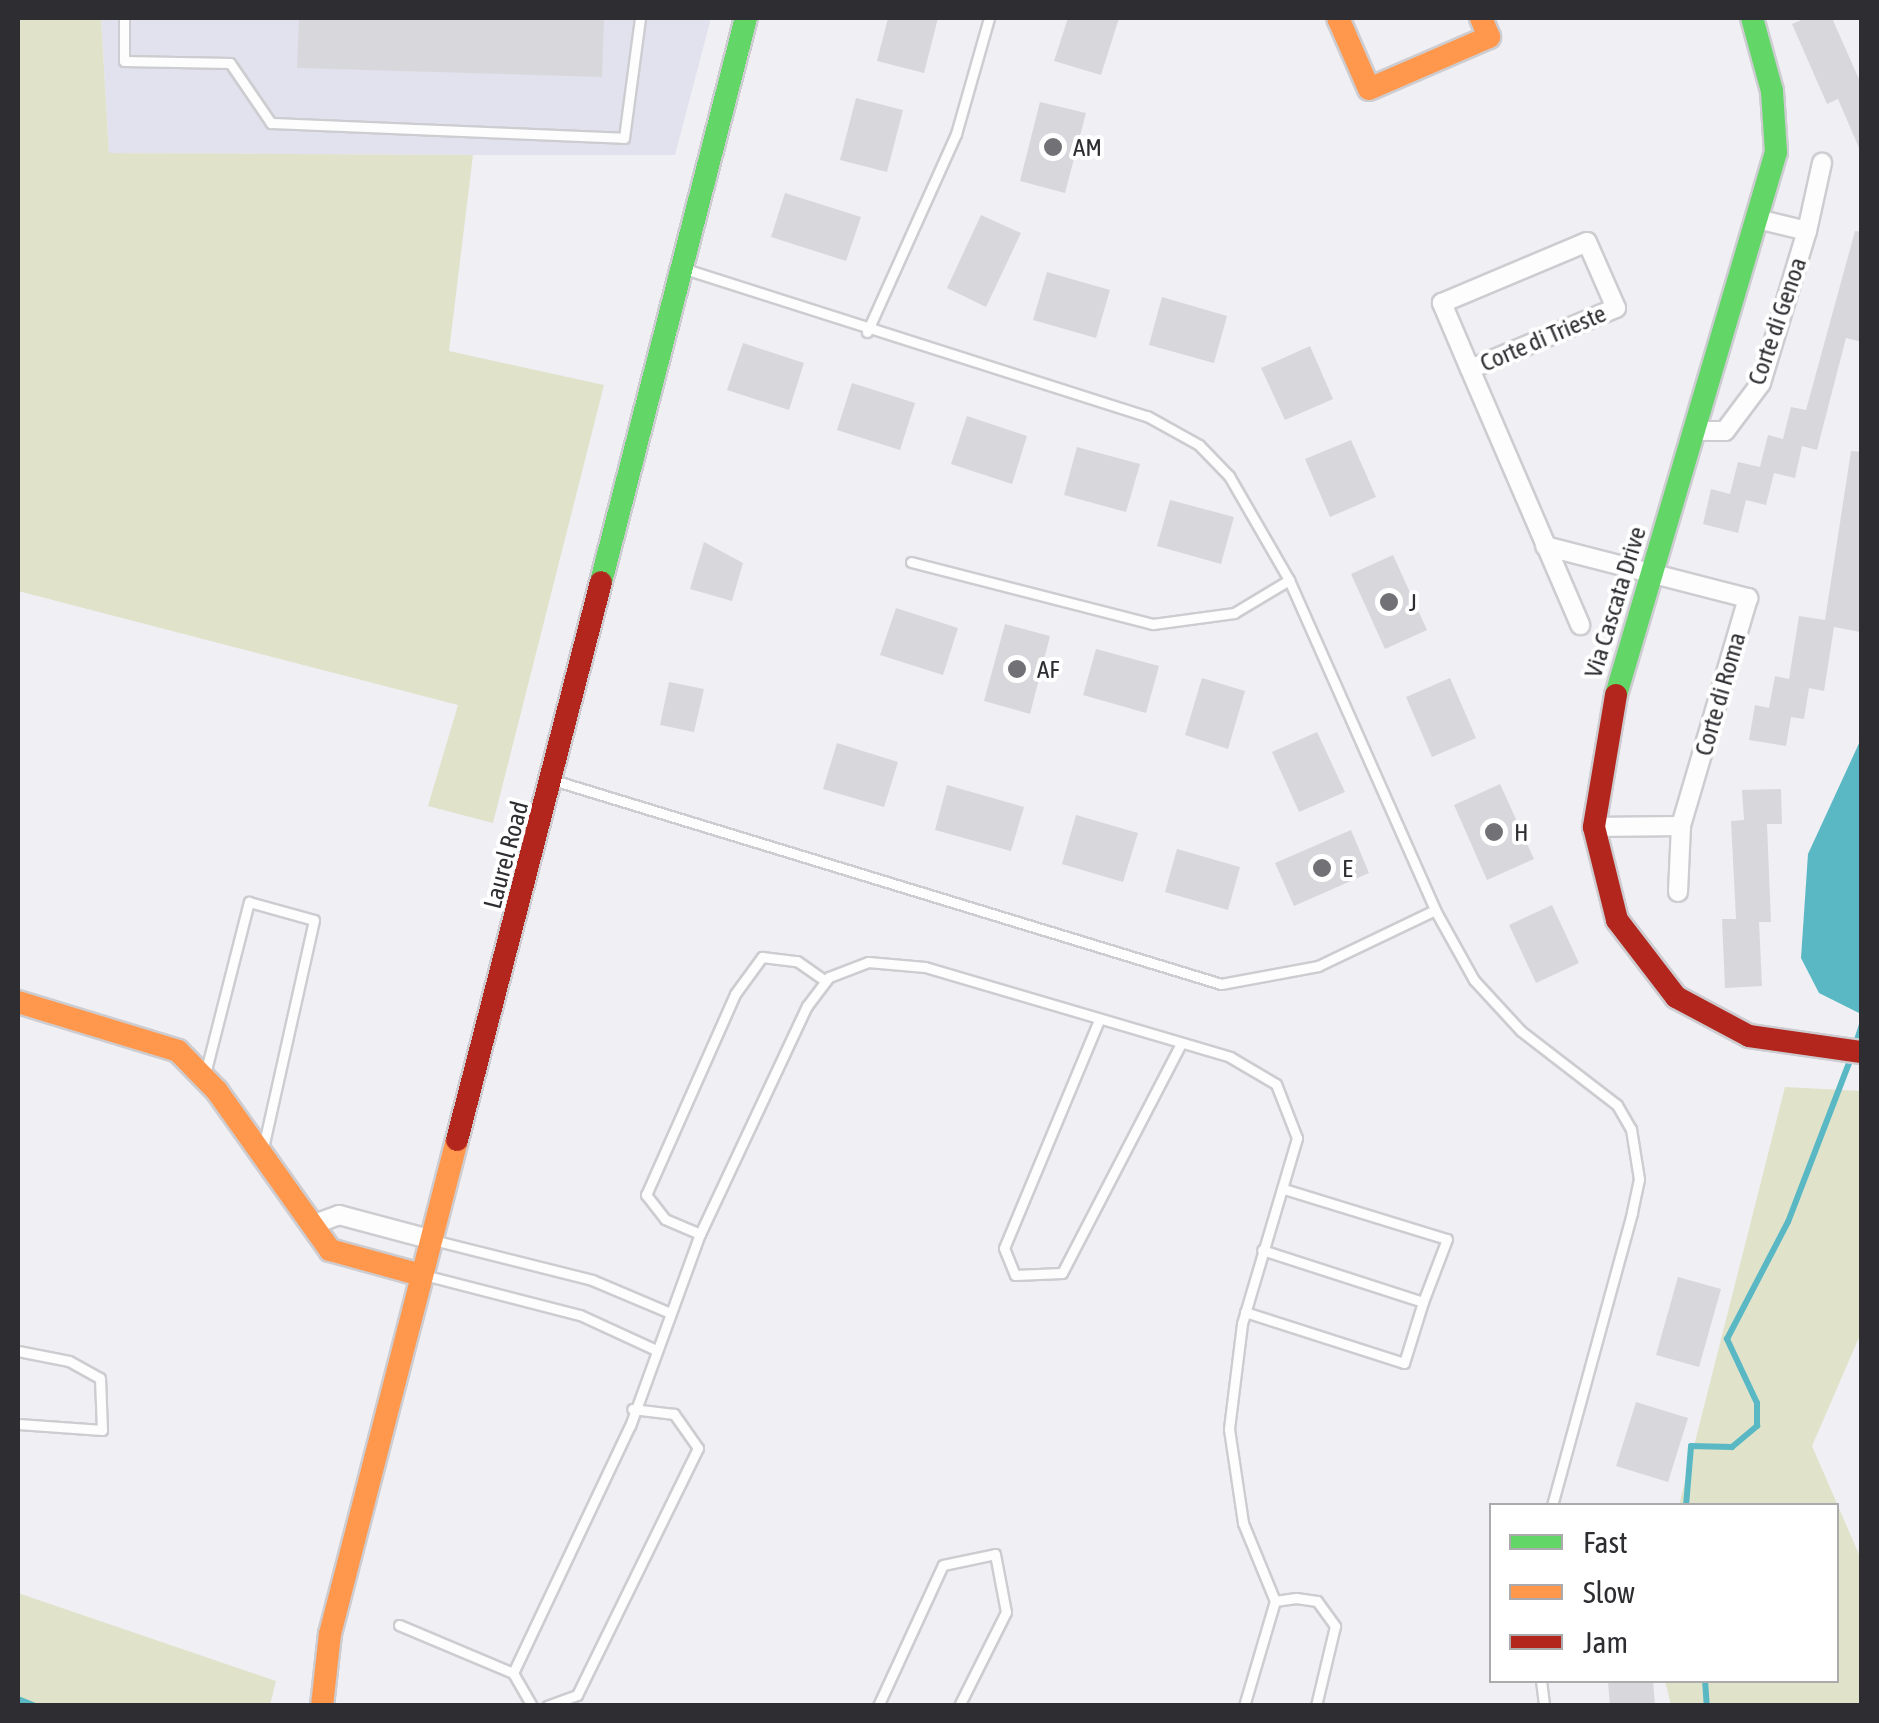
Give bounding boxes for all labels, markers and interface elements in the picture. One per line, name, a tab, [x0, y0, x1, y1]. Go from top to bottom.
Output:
place label: AM	[1073, 132, 1102, 162]
marker: AM	[1042, 136, 1064, 158]
street label: Corte di Genoa	[1741, 253, 1813, 389]
street label: Corte di Trieste	[1475, 298, 1611, 378]
street label: Via Cascata Drive	[1578, 523, 1652, 681]
place label: J	[1409, 587, 1417, 617]
marker: J	[1378, 591, 1400, 613]
street label: Corte di Roma	[1688, 629, 1752, 759]
place label: AF	[1037, 654, 1059, 684]
marker: AF	[1006, 658, 1028, 680]
street label: Laurel Road	[477, 798, 535, 912]
place label: H	[1514, 817, 1529, 847]
marker: H	[1483, 821, 1505, 843]
place label: E	[1342, 853, 1353, 883]
marker: E	[1311, 857, 1333, 879]
legend	[1489, 1503, 1839, 1683]
text: Fast	[1583, 1525, 1628, 1559]
text: Slow	[1583, 1575, 1635, 1609]
text: Jam	[1583, 1625, 1628, 1659]

